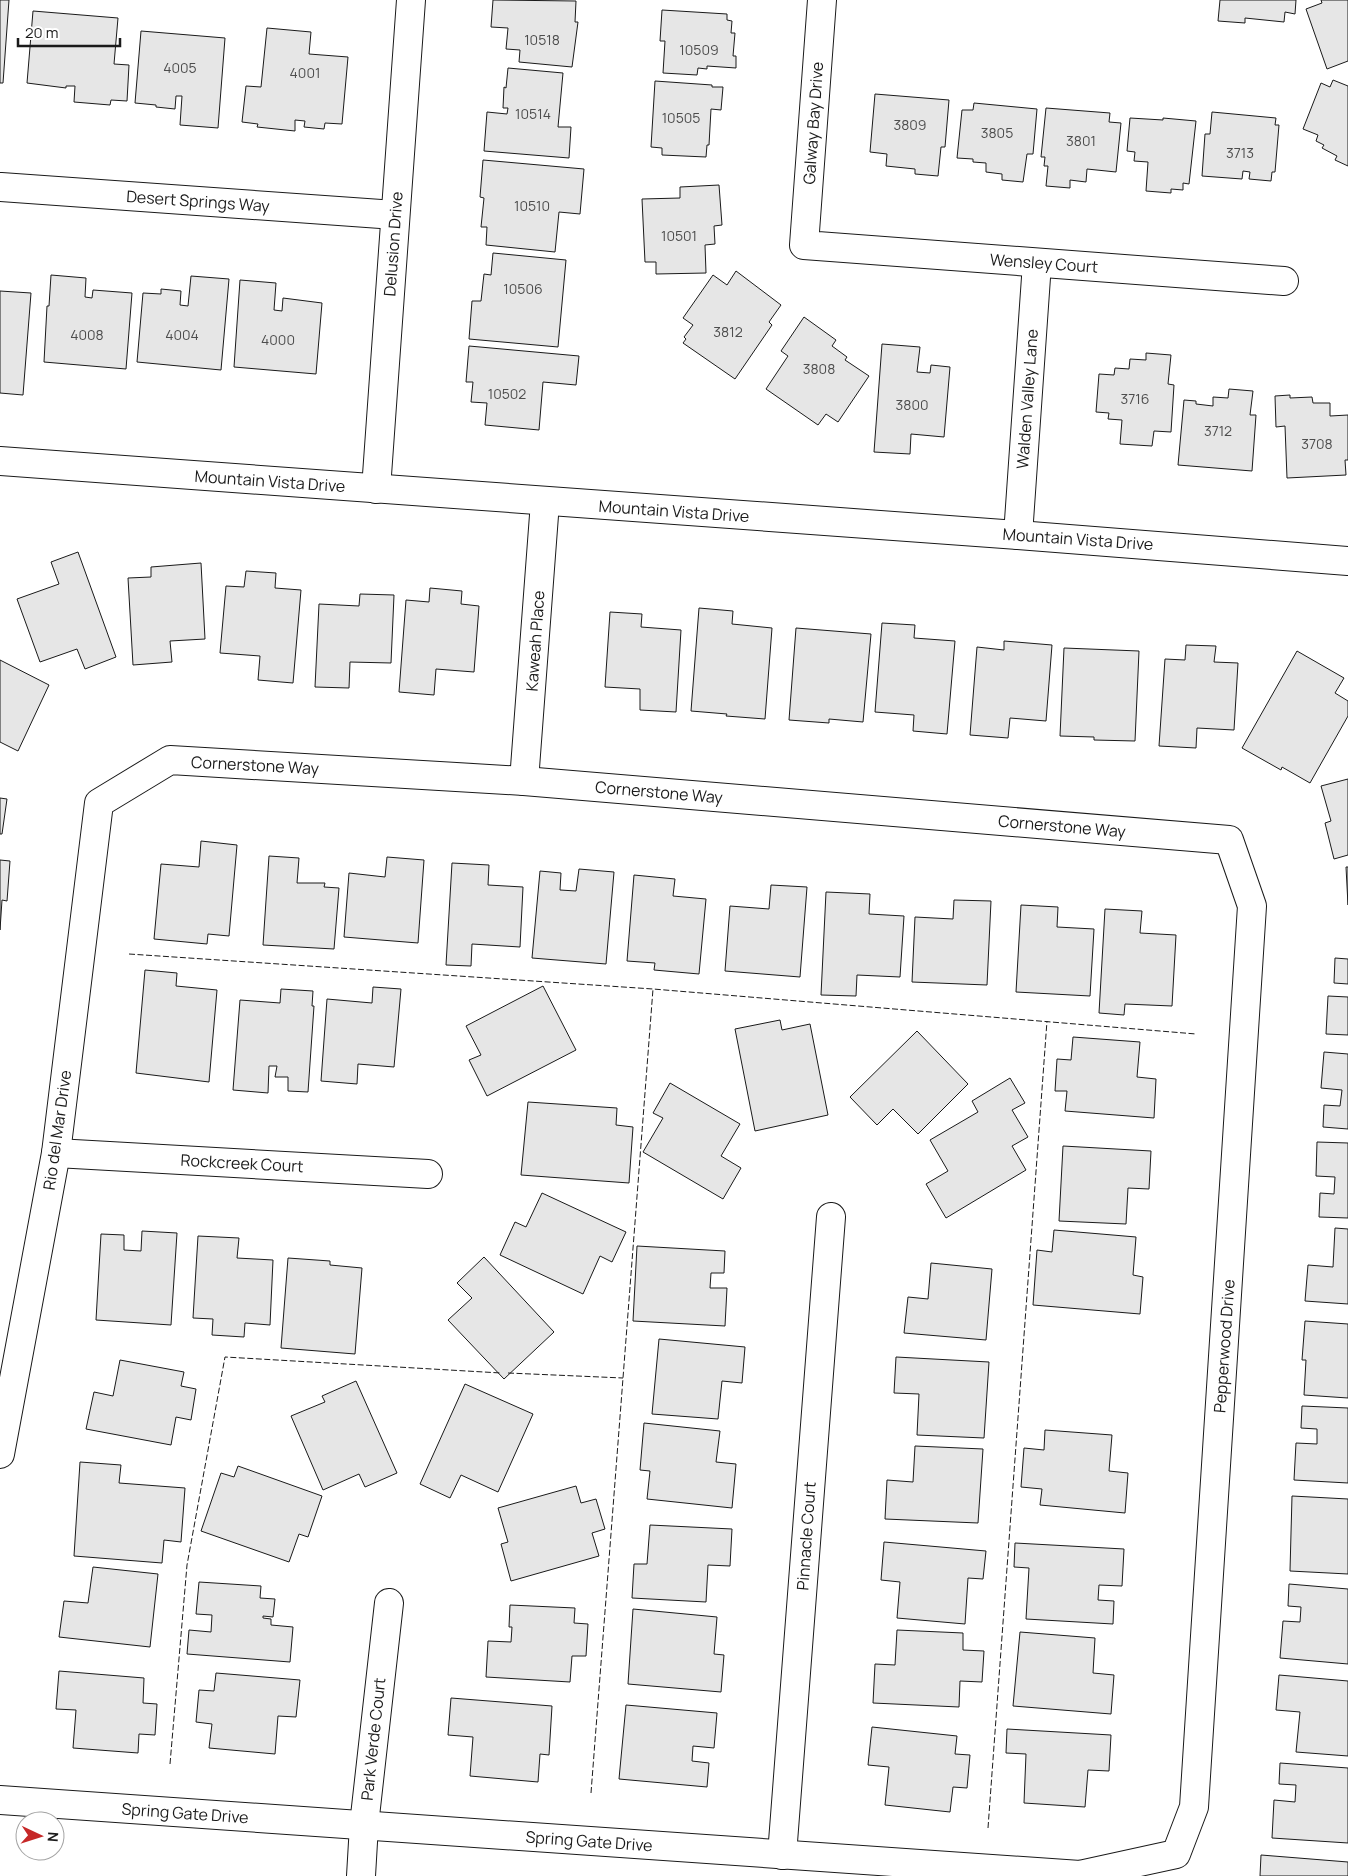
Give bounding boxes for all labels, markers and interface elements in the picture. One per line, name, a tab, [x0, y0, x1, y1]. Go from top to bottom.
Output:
scale bar	[18, 15, 120, 47]
text: 20 m	[25, 22, 58, 43]
house number: 10518	[524, 30, 560, 49]
house number: 10509	[679, 40, 719, 59]
house number: 4005	[163, 58, 197, 77]
street label: Galway Bay Drive	[798, 61, 828, 185]
house number: 4001	[290, 63, 320, 82]
house number: 10514	[515, 104, 551, 123]
house number: 10505	[662, 108, 700, 127]
house number: 3809	[893, 115, 927, 134]
house number: 3805	[981, 123, 1013, 142]
house number: 3801	[1066, 131, 1096, 150]
house number: 3713	[1226, 143, 1254, 162]
street label: Desert Springs Way	[126, 185, 271, 217]
street label: Delusion Drive	[378, 191, 408, 297]
house number: 10510	[514, 196, 550, 215]
house number: 10501	[661, 226, 697, 245]
street label: Wensley Court	[989, 248, 1099, 278]
house number: 10506	[503, 279, 543, 298]
house number: 3812	[713, 322, 743, 341]
house number: 4008	[70, 325, 104, 344]
house number: 4004	[165, 325, 199, 344]
street label: Walden Valley Lane	[1011, 328, 1043, 470]
house number: 4000	[261, 330, 295, 349]
house number: 3808	[803, 359, 835, 378]
house number: 10502	[488, 384, 526, 403]
house number: 3716	[1121, 389, 1149, 408]
house number: 3800	[896, 395, 928, 414]
house number: 3712	[1204, 421, 1232, 440]
house number: 3708	[1301, 434, 1333, 453]
street label: Mountain Vista Drive	[194, 465, 346, 497]
street label: Mountain Vista Drive	[598, 495, 750, 527]
street label: Mountain Vista Drive	[1002, 523, 1154, 555]
street label: Kaweah Place	[521, 590, 549, 692]
street label: Cornerstone Way	[191, 751, 320, 779]
street label: Cornerstone Way	[594, 775, 724, 809]
street label: Cornerstone Way	[997, 809, 1127, 843]
street label: Rio del Mar Drive	[38, 1069, 76, 1191]
street label: Rockcreek Court	[180, 1149, 304, 1177]
street label: Pepperwood Drive	[1208, 1279, 1240, 1413]
street label: Pinnacle Court	[791, 1481, 821, 1591]
street label: Park Verde Court	[356, 1677, 390, 1801]
street label: Spring Gate Drive	[121, 1798, 249, 1828]
north arrow	[15, 1811, 65, 1861]
street label: Spring Gate Drive	[525, 1826, 653, 1856]
text: N	[44, 1831, 63, 1843]

